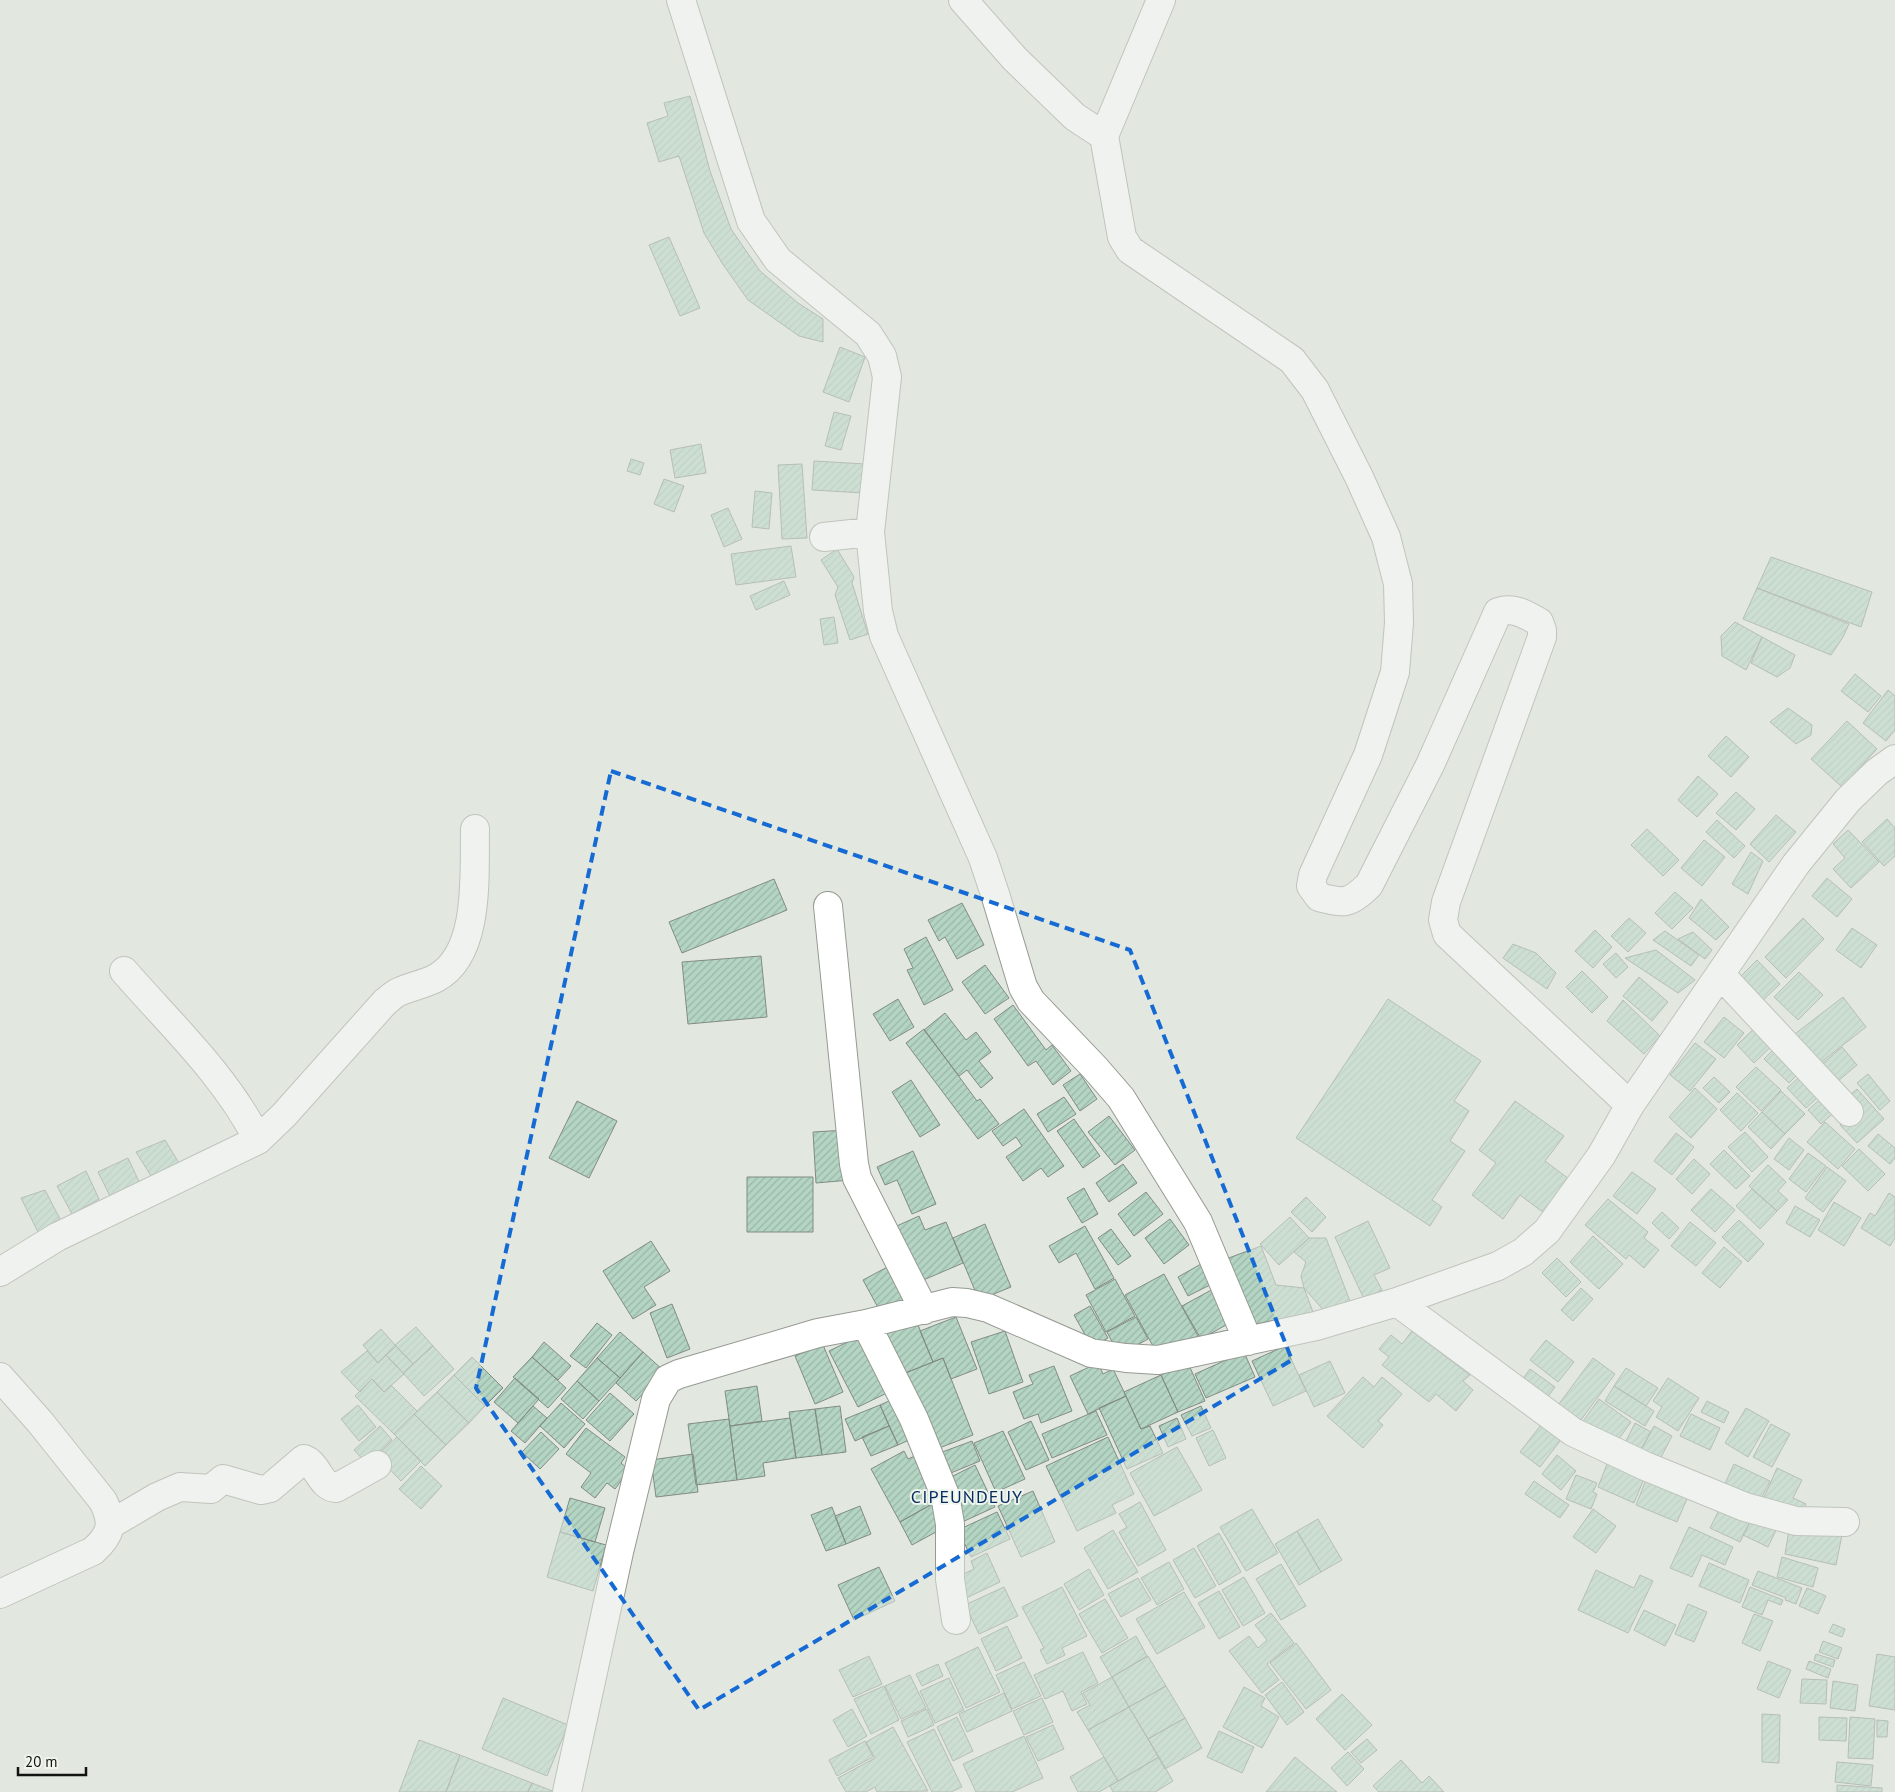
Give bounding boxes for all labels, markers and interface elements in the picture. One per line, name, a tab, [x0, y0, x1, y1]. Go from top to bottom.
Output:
district label: CIPEUNDEUY	[911, 1485, 1023, 1508]
scale bar	[18, 1744, 85, 1776]
text: 20 m	[25, 1752, 58, 1771]

